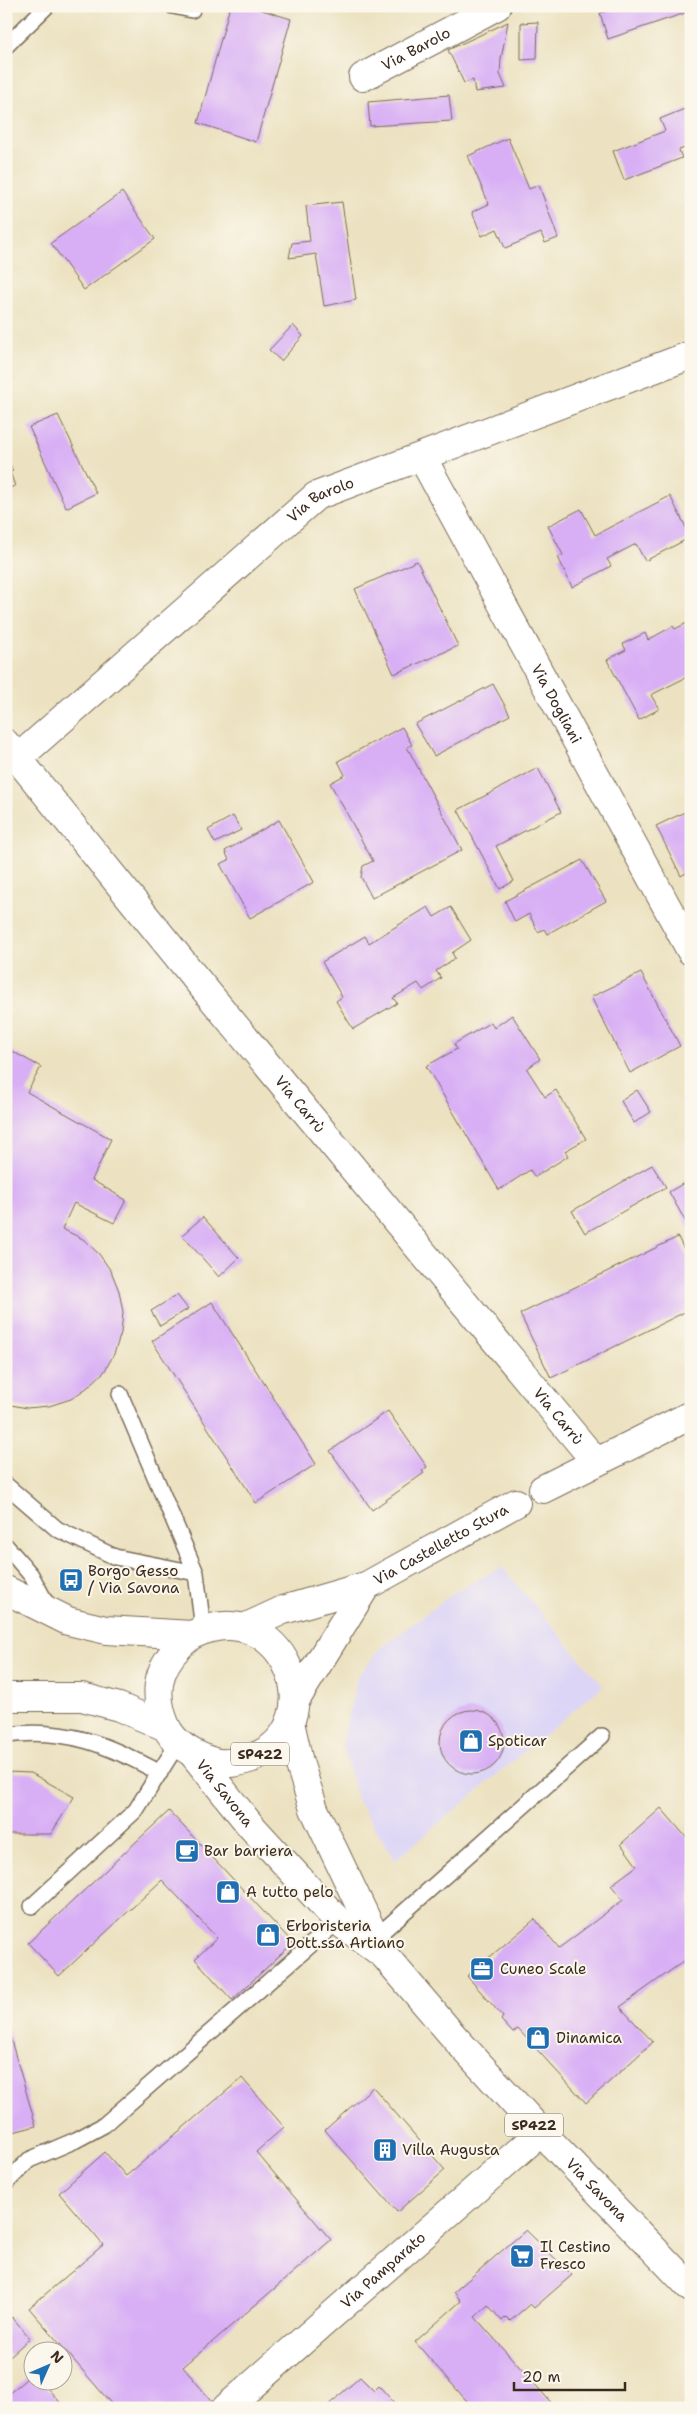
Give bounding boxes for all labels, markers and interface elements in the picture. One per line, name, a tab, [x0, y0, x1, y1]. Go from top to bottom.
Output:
street label: Via Barolo	[378, 22, 454, 75]
street label: Via Barolo	[283, 473, 357, 527]
street label: Via Dogliani	[527, 660, 586, 747]
street label: Via Carrù	[270, 1071, 330, 1137]
street label: Via Carrù	[529, 1383, 588, 1449]
street label: Via Castelletto Stura	[370, 1499, 512, 1590]
place label: Borgo Gesso / Via Savona	[88, 1561, 180, 1598]
bus stop icon: Borgo Gesso / Via Savona	[58, 1567, 84, 1593]
shop icon: Spoticar	[458, 1728, 484, 1754]
place label: Spoticar	[488, 1731, 547, 1751]
road number: SP422	[231, 1742, 289, 1766]
street label: Via Savona	[192, 1755, 258, 1832]
cafe icon: Bar barriera	[174, 1838, 200, 1864]
place label: Bar barriera	[204, 1841, 293, 1861]
shop icon: A tutto pelo	[215, 1879, 241, 1905]
place label: A tutto pelo	[246, 1882, 333, 1902]
place label: Erboristeria Dott.ssa Artiano	[286, 1916, 405, 1953]
shop icon: Erboristeria Dott.ssa Artiano	[255, 1922, 281, 1948]
office icon: Cuneo Scale	[469, 1956, 495, 1982]
place label: Cuneo Scale	[500, 1959, 587, 1979]
shop icon: Dinamica	[525, 2025, 551, 2051]
place label: Dinamica	[556, 2028, 623, 2048]
road number: SP422	[505, 2114, 563, 2136]
building icon: Villa Augusta	[372, 2137, 398, 2163]
place label: Villa Augusta	[402, 2140, 500, 2160]
street label: Via Savona	[561, 2154, 632, 2226]
street label: Via Pamparato	[336, 2228, 430, 2313]
place label: Il Cestino Fresco	[540, 2237, 611, 2274]
supermarket icon: Il Cestino Fresco	[509, 2243, 535, 2269]
north arrow	[22, 2342, 72, 2392]
text: N	[47, 2347, 67, 2367]
scale bar	[514, 2359, 626, 2391]
text: 20 m	[522, 2367, 561, 2387]

